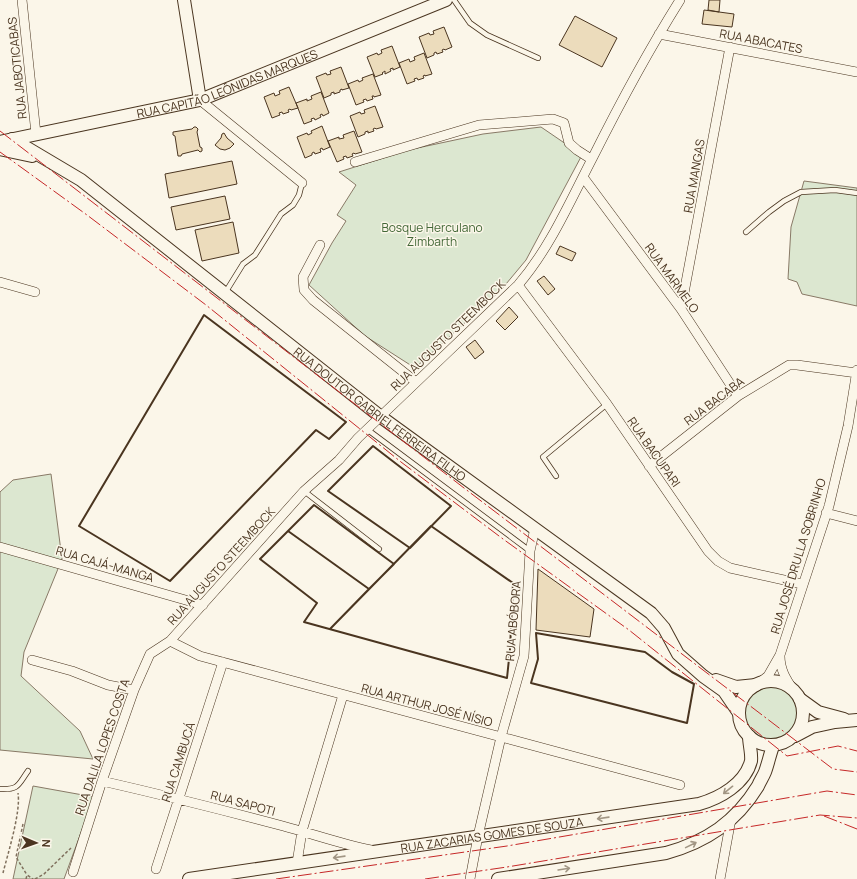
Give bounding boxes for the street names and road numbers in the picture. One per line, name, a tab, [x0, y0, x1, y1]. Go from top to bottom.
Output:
street label: RUA JABOTICABAS	[3, 16, 31, 120]
street label: RUA ABACATES	[718, 25, 804, 57]
street label: RUA CAPITÃO LEÔNIDAS MARQUES	[135, 45, 320, 122]
street label: RUA MANGAS	[679, 138, 709, 214]
street label: RUA MARMELO	[641, 240, 703, 317]
street label: RUA AUGUSTO STEEMBOCK	[387, 275, 510, 394]
street label: RUA DOUTOR GABRIEL FERREIRA FILHO	[290, 343, 470, 485]
street label: RUA BACABA	[680, 373, 748, 429]
street label: RUA BACUPARI	[624, 414, 684, 490]
street label: RUA JOSÉ DRULLA SOBRINHO	[766, 476, 830, 636]
street label: RUA AUGUSTO STEEMBOCK	[163, 503, 279, 629]
street label: RUA CAJÁ-MANGA	[54, 542, 156, 586]
street label: RUA ABÓBORA	[501, 580, 525, 662]
street label: RUA DALILA LOPES COSTA	[71, 676, 134, 818]
street label: RUA ARTHUR JOSÉ NÍSIO	[359, 679, 495, 731]
street label: RUA CAMBUCÁ	[157, 719, 199, 804]
street label: RUA SAPOTI	[209, 786, 277, 820]
street label: RUA ZACARIAS GOMES DE SOUZA	[399, 813, 585, 856]

